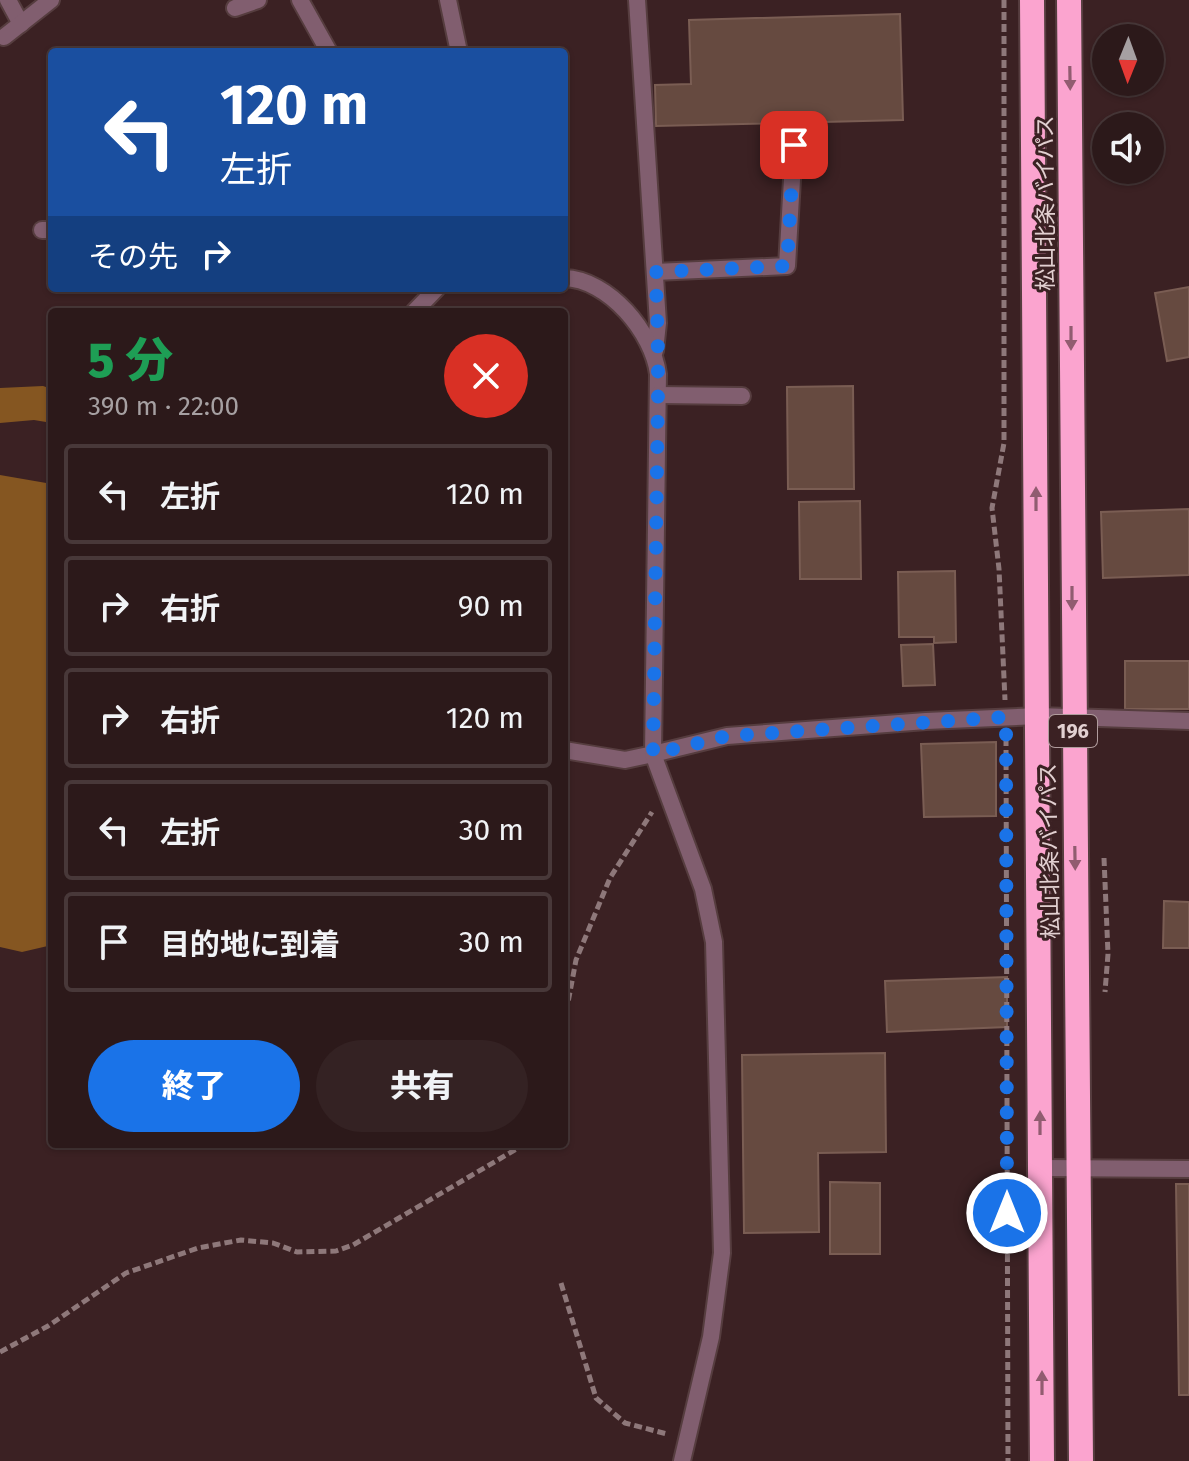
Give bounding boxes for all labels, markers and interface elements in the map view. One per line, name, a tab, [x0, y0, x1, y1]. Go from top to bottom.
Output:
north arrow	[1092, 24, 1164, 96]
map controls	[1092, 24, 1164, 184]
one-way arrow	[1063, 66, 1076, 91]
text: 120 m	[220, 72, 368, 139]
icon: left	[88, 80, 192, 184]
pin	[760, 111, 828, 179]
button: sound	[1092, 112, 1164, 184]
street label: 松山北条バイパス	[1032, 115, 1059, 291]
icon: arrive	[772, 123, 816, 167]
text: 左折	[220, 148, 292, 192]
icon: right	[194, 232, 238, 276]
text: その先	[88, 239, 178, 275]
one-way arrow	[1065, 326, 1078, 351]
text: 5 分	[88, 332, 173, 390]
button: close	[444, 334, 528, 418]
text: 390 m · 22:00	[88, 391, 239, 422]
icon: left	[92, 472, 136, 516]
text: 120 m	[446, 476, 524, 512]
text: 左折	[160, 479, 220, 515]
one-way arrow	[1030, 486, 1042, 511]
icon: right	[92, 584, 136, 628]
one-way arrow	[1066, 586, 1078, 611]
text: 90 m	[458, 588, 524, 624]
text: 右折	[160, 591, 220, 627]
icon: right	[92, 696, 136, 740]
text: 120 m	[446, 700, 524, 736]
text: 右折	[160, 703, 220, 739]
road number: 196	[1049, 715, 1097, 747]
street label: 松山北条バイパス	[1034, 763, 1065, 939]
icon: left	[92, 808, 136, 852]
text: 30 m	[459, 812, 524, 848]
text: 左折	[160, 815, 220, 851]
one-way arrow	[1069, 846, 1082, 871]
icon: arrive	[92, 920, 136, 964]
text: 30 m	[459, 924, 524, 960]
text: 目的地に到着	[160, 927, 340, 963]
button: 終了	[88, 1040, 300, 1132]
button: 共有	[316, 1040, 528, 1132]
one-way arrow	[1034, 1110, 1046, 1135]
position arrow	[965, 1171, 1049, 1255]
one-way arrow	[1035, 1370, 1048, 1395]

